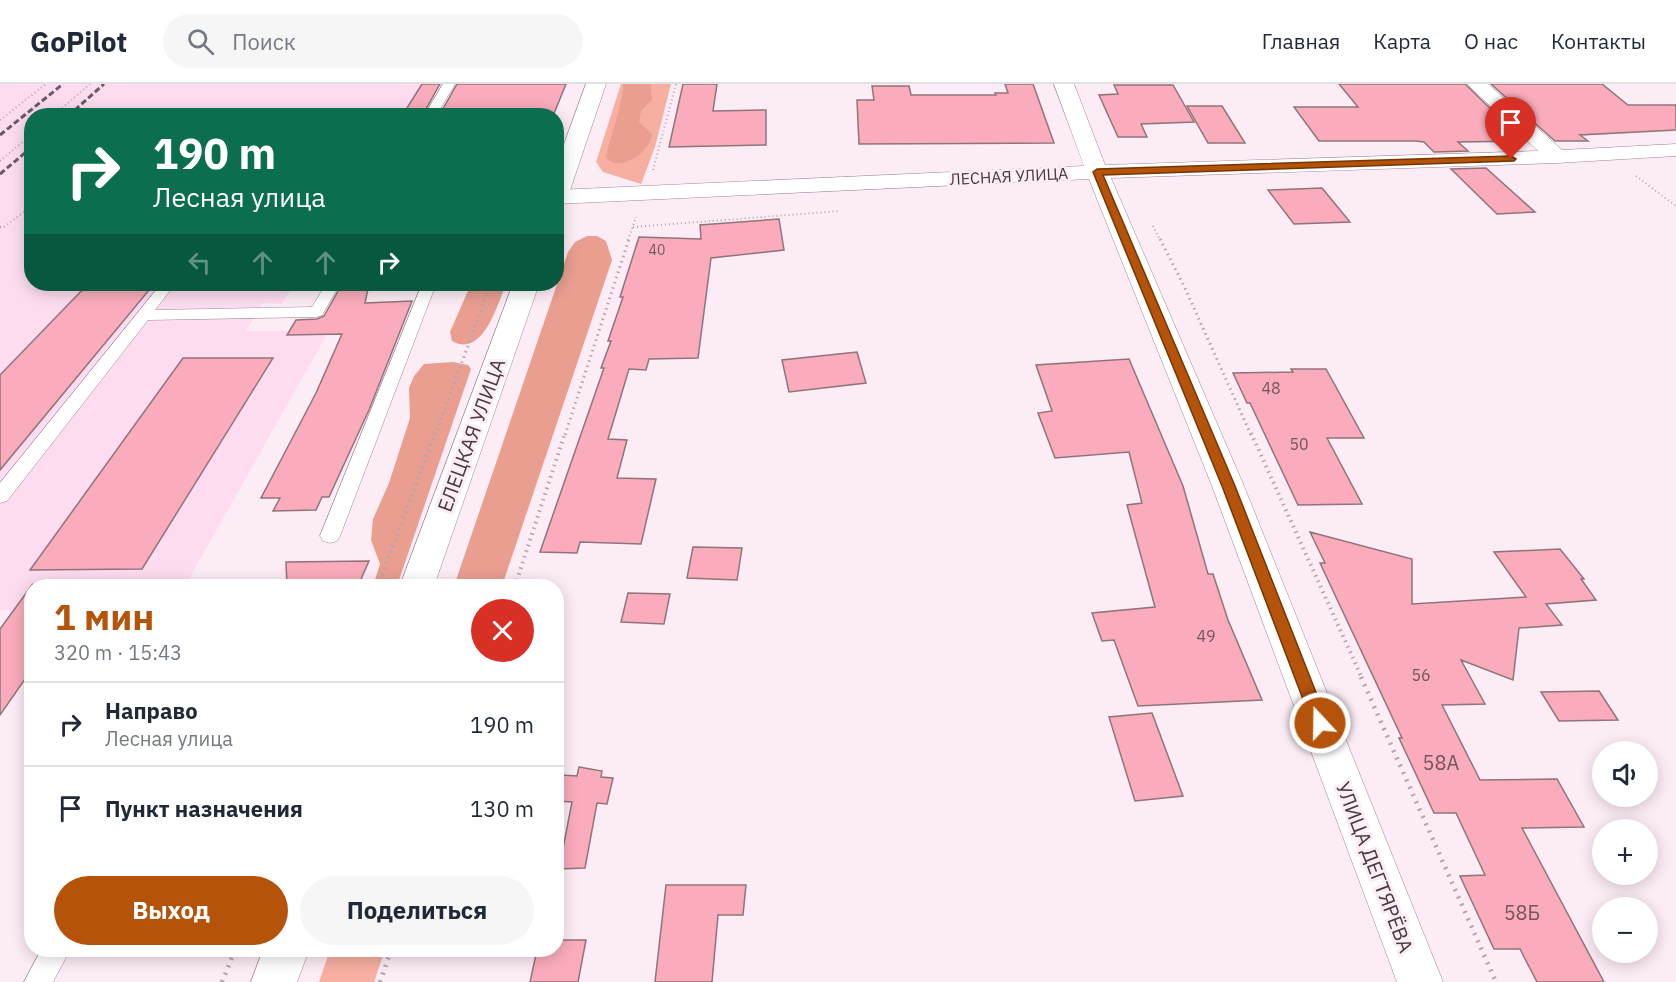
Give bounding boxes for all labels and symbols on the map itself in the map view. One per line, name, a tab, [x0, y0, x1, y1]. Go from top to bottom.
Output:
pin	[1485, 97, 1536, 159]
street label: ЛЕСНАЯ УЛИЦА	[949, 163, 1069, 189]
house number: 40	[649, 241, 665, 259]
street label: ЕЛЕЦКАЯ УЛИЦА	[431, 354, 511, 515]
house number: 48	[1261, 378, 1281, 398]
house number: 50	[1289, 434, 1309, 454]
house number: 49	[1196, 626, 1216, 646]
house number: 56	[1411, 665, 1431, 685]
position arrow	[1288, 691, 1352, 755]
house number: 58А	[1423, 749, 1460, 776]
street label: УЛИЦА ДЕГТЯРЁВА	[1330, 778, 1420, 957]
house number: 58Б	[1504, 899, 1540, 926]

